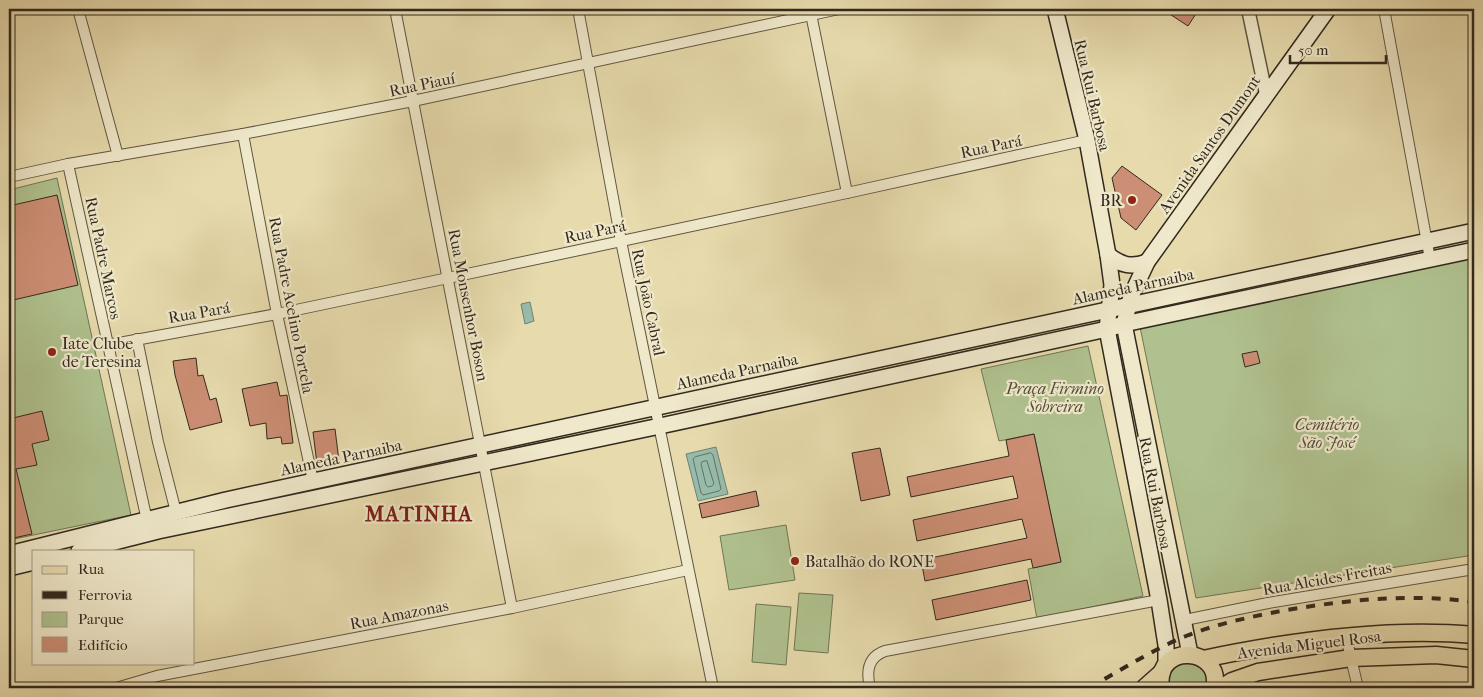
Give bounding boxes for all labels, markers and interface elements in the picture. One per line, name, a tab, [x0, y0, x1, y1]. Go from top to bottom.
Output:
scale bar	[1290, 32, 1387, 64]
street label: Rua Rui Barbosa	[1070, 37, 1115, 153]
text: 50 m	[1298, 41, 1329, 59]
street label: Rua Piauí	[387, 68, 457, 101]
street label: Avenida Santos Dumont	[1154, 71, 1265, 218]
street label: Rua Pará	[959, 131, 1024, 162]
place label: BR	[1100, 191, 1123, 210]
marker: BR	[1126, 194, 1138, 206]
street label: Rua Padre Marcos	[81, 195, 126, 321]
street label: Rua Padre Acelino Portela	[265, 215, 318, 396]
street label: Rua Pará	[563, 216, 628, 247]
street label: Rua Monsenhor Boson	[444, 227, 493, 384]
street label: Rua João Cabral	[628, 247, 669, 358]
street label: Alameda Parnaiba	[1070, 264, 1196, 309]
street label: Rua Pará	[167, 298, 232, 327]
place label: Iate Clube de Teresina	[62, 334, 142, 371]
marker: Iate Clube de Teresina	[46, 346, 58, 358]
street label: Alameda Parnaiba	[674, 349, 800, 394]
park label: Praça Firmino Sobreira	[1005, 379, 1104, 416]
park label: Cemitério São José	[1295, 415, 1359, 452]
street label: Alameda Parnaiba	[278, 435, 404, 480]
street label: Rua Rui Barbosa	[1135, 435, 1176, 552]
district label: MATINHA	[364, 502, 473, 526]
legend	[32, 550, 195, 664]
place label: Batalhão do RONE	[805, 552, 934, 571]
marker: Batalhão do RONE	[789, 555, 801, 567]
street label: Rua Alcides Freitas	[1261, 558, 1393, 599]
text: Rua	[78, 560, 105, 578]
text: Ferrovia	[78, 586, 133, 604]
street label: Rua Amazonas	[348, 596, 450, 633]
text: Parque	[78, 610, 124, 628]
street label: Avenida Miguel Rosa	[1235, 626, 1383, 663]
text: Edifício	[78, 636, 128, 654]

